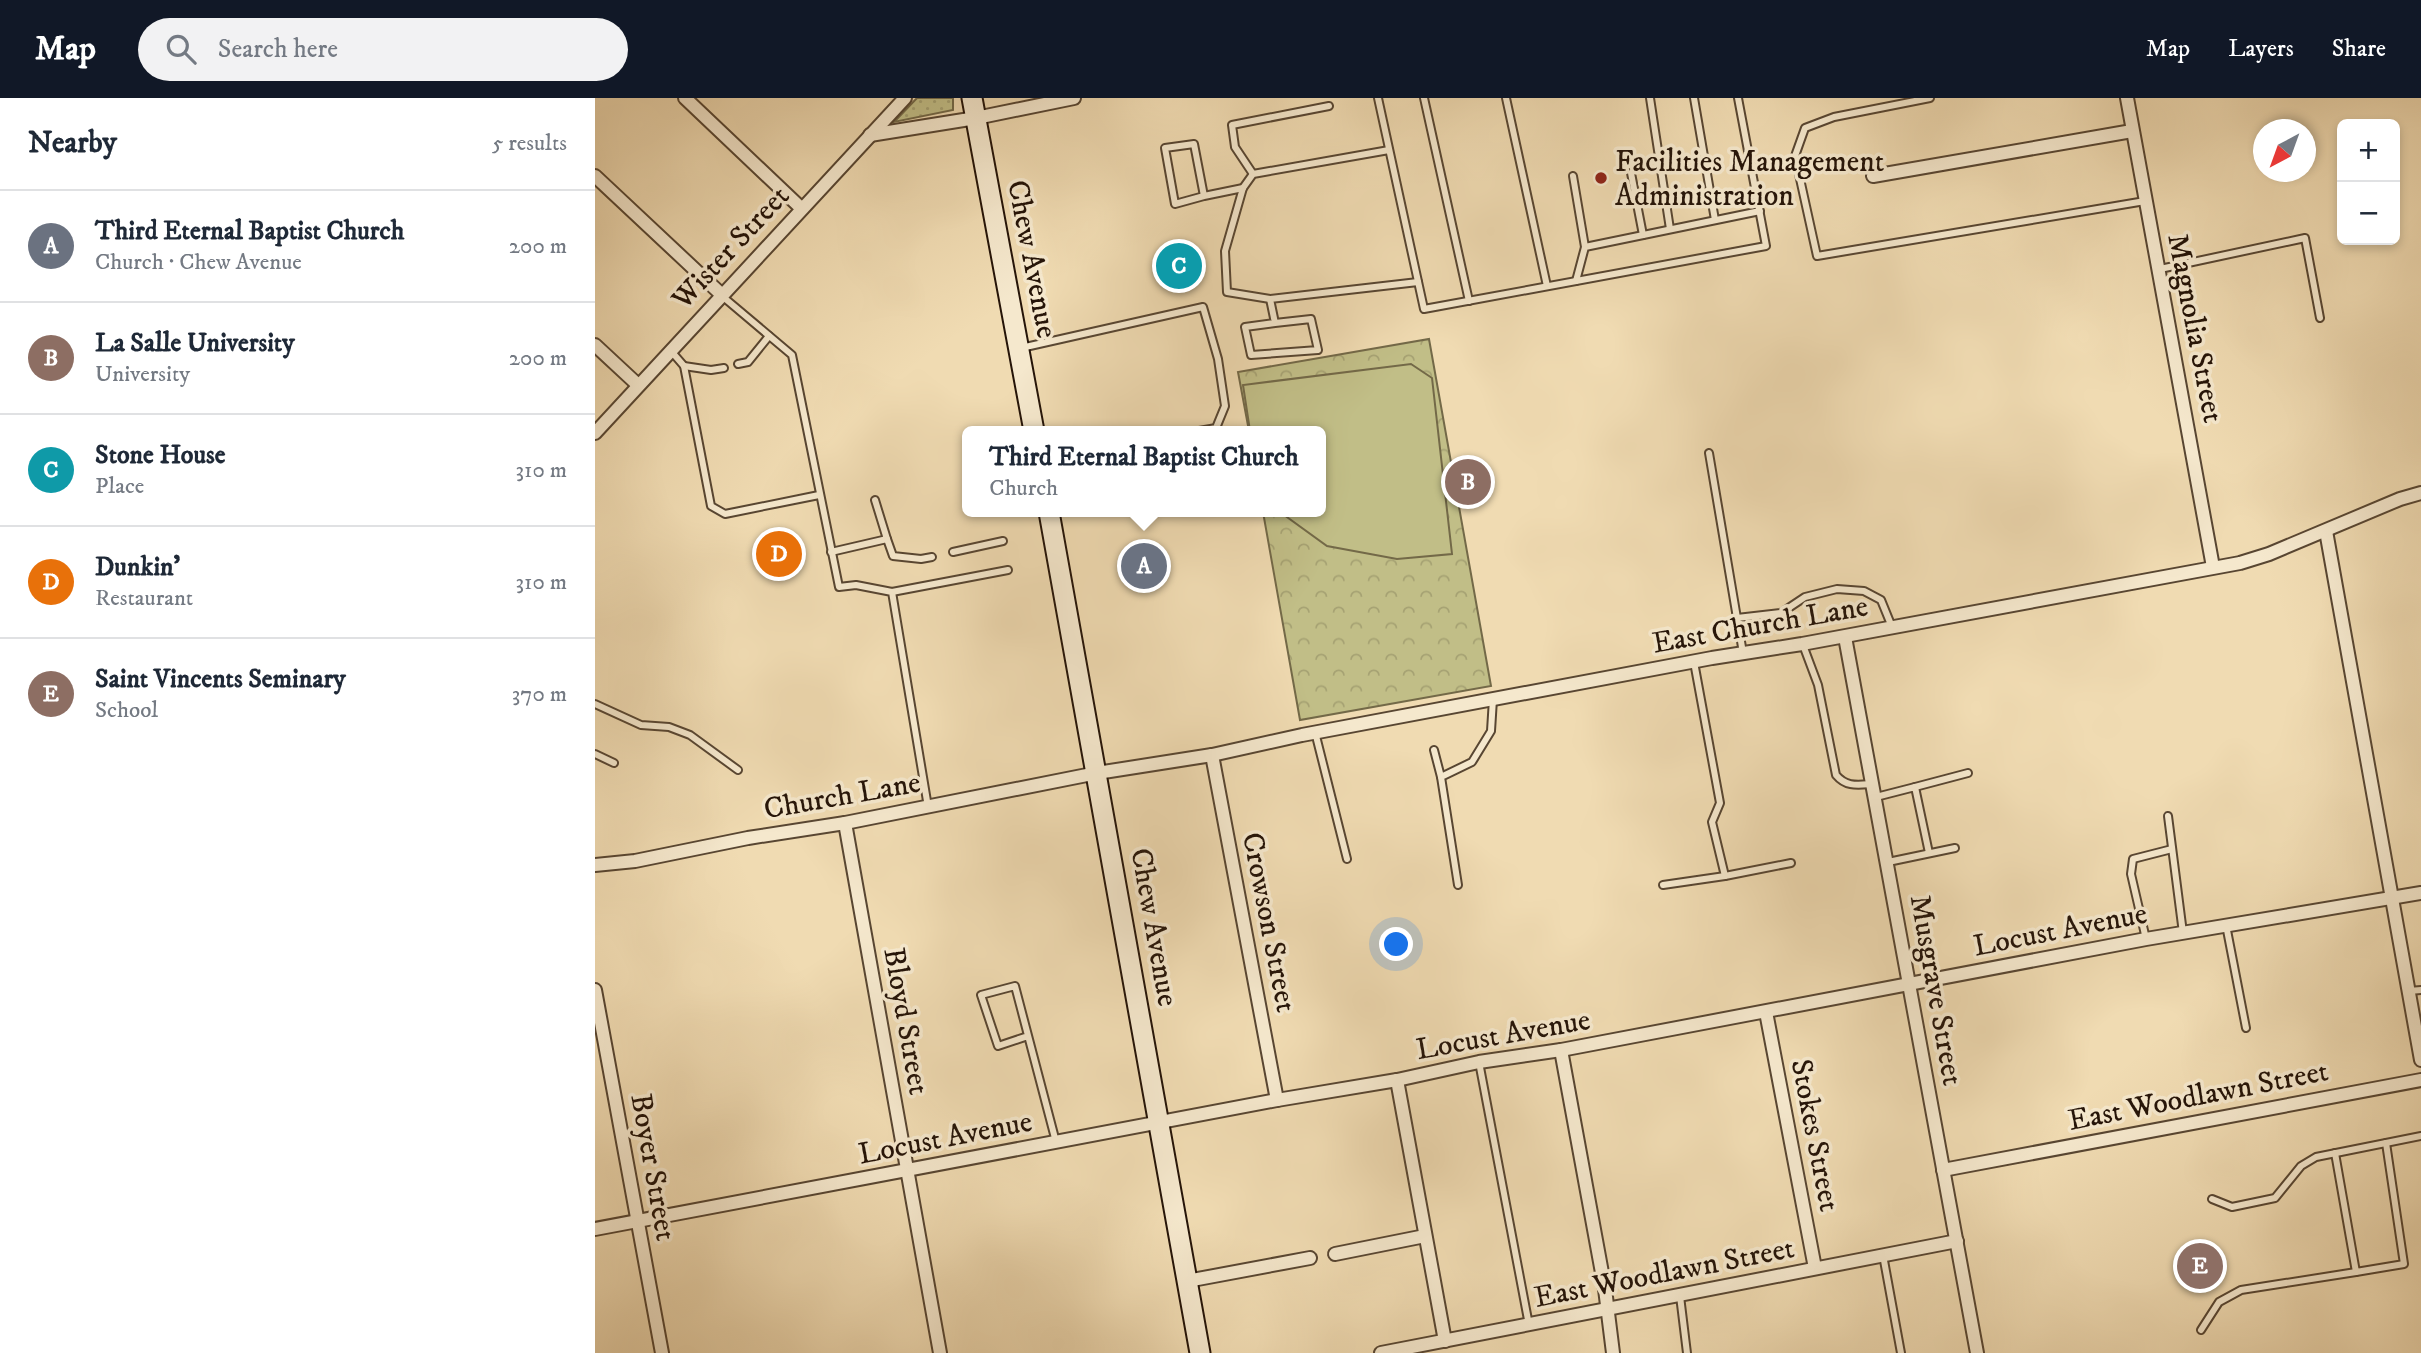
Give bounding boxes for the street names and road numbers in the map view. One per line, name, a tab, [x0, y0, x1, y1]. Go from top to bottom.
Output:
street label: Chew Avenue	[998, 177, 1065, 341]
street label: Wister Street	[664, 178, 798, 318]
street label: Magnolia Street	[2158, 231, 2231, 426]
street label: East Church Lane	[1649, 588, 1871, 663]
street label: Church Lane	[761, 764, 924, 828]
street label: Crowson Street	[1233, 829, 1304, 1015]
street label: Chew Avenue	[1121, 845, 1186, 1009]
street label: Musgrave Street	[1901, 892, 1970, 1088]
street label: Locust Avenue	[1970, 896, 2150, 965]
street label: Bloyd Street	[874, 945, 937, 1098]
street label: Locust Avenue	[1413, 1002, 1593, 1069]
street label: East Woodlawn Street	[2065, 1053, 2331, 1140]
street label: Stokes Street	[1782, 1056, 1847, 1215]
street label: Boyer Street	[621, 1091, 684, 1244]
street label: Locust Avenue	[855, 1104, 1035, 1173]
street label: East Woodlawn Street	[1531, 1230, 1797, 1317]

